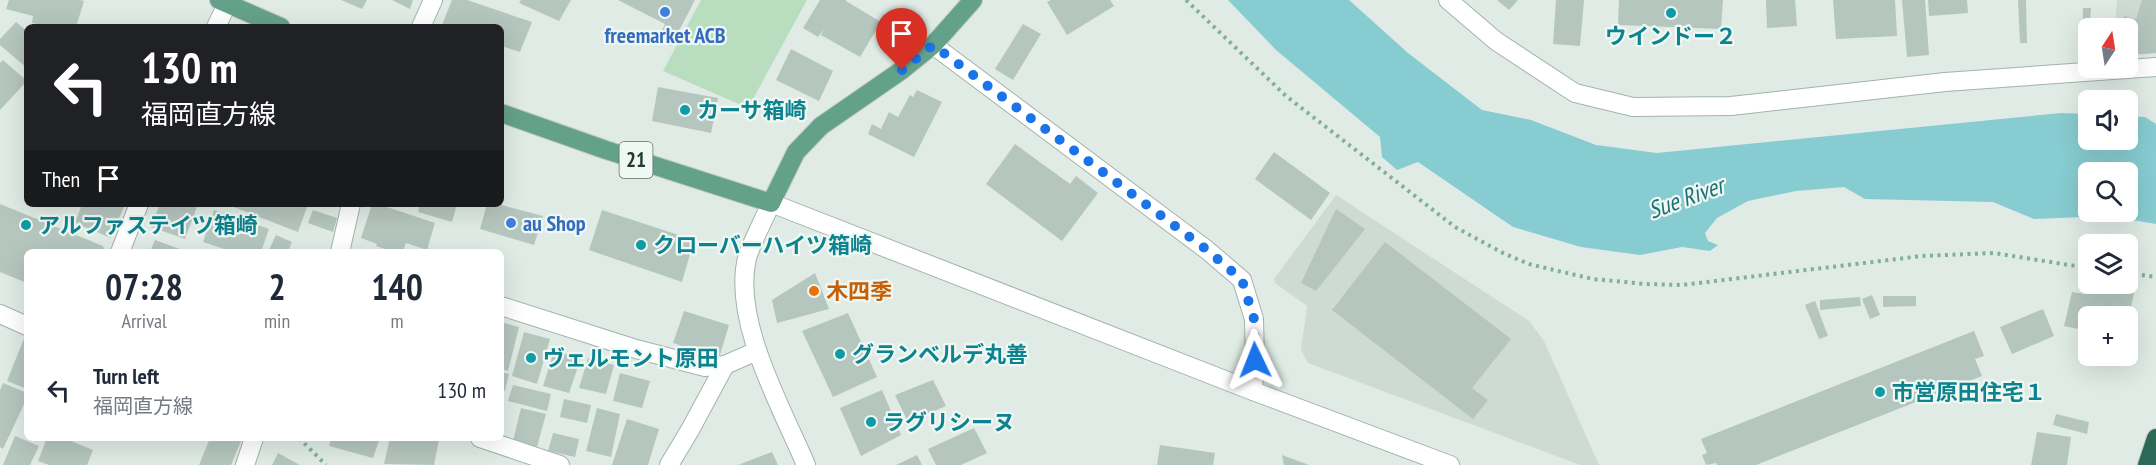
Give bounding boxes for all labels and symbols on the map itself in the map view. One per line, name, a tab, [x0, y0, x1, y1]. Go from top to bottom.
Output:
marker: freemarket ACB	[658, 5, 672, 19]
marker: ウインドー２	[1664, 6, 1678, 20]
pin	[876, 8, 927, 70]
north arrow	[2078, 18, 2138, 78]
place label: freemarket ACB	[605, 21, 726, 49]
place label: ウインドー２	[1605, 22, 1737, 50]
place label: カーサ箱崎	[697, 96, 807, 124]
marker: カーサ箱崎	[678, 103, 692, 117]
road number: 21	[620, 142, 652, 178]
water label: Sue River	[1644, 168, 1731, 225]
place label: au Shop	[523, 209, 586, 237]
place label: アルファステイツ箱崎	[38, 211, 258, 239]
marker: au Shop	[504, 216, 518, 230]
marker: アルファステイツ箱崎	[19, 218, 33, 232]
place label: クローバーハイツ箱崎	[653, 231, 872, 259]
marker: クローバーハイツ箱崎	[634, 238, 648, 252]
place label: 木四季	[826, 277, 892, 305]
marker: 木四季	[807, 284, 821, 298]
position arrow	[1223, 328, 1287, 392]
place label: グランベルデ丸善	[852, 340, 1028, 368]
place label: ヴェルモント原田	[543, 344, 719, 372]
marker: グランベルデ丸善	[833, 347, 847, 361]
marker: ヴェルモント原田	[524, 351, 538, 365]
place label: 市営原田住宅１	[1892, 378, 2046, 406]
marker: 市営原田住宅１	[1873, 385, 1887, 399]
place label: ラグリシーヌ	[883, 408, 1015, 436]
marker: ラグリシーヌ	[864, 415, 878, 429]

